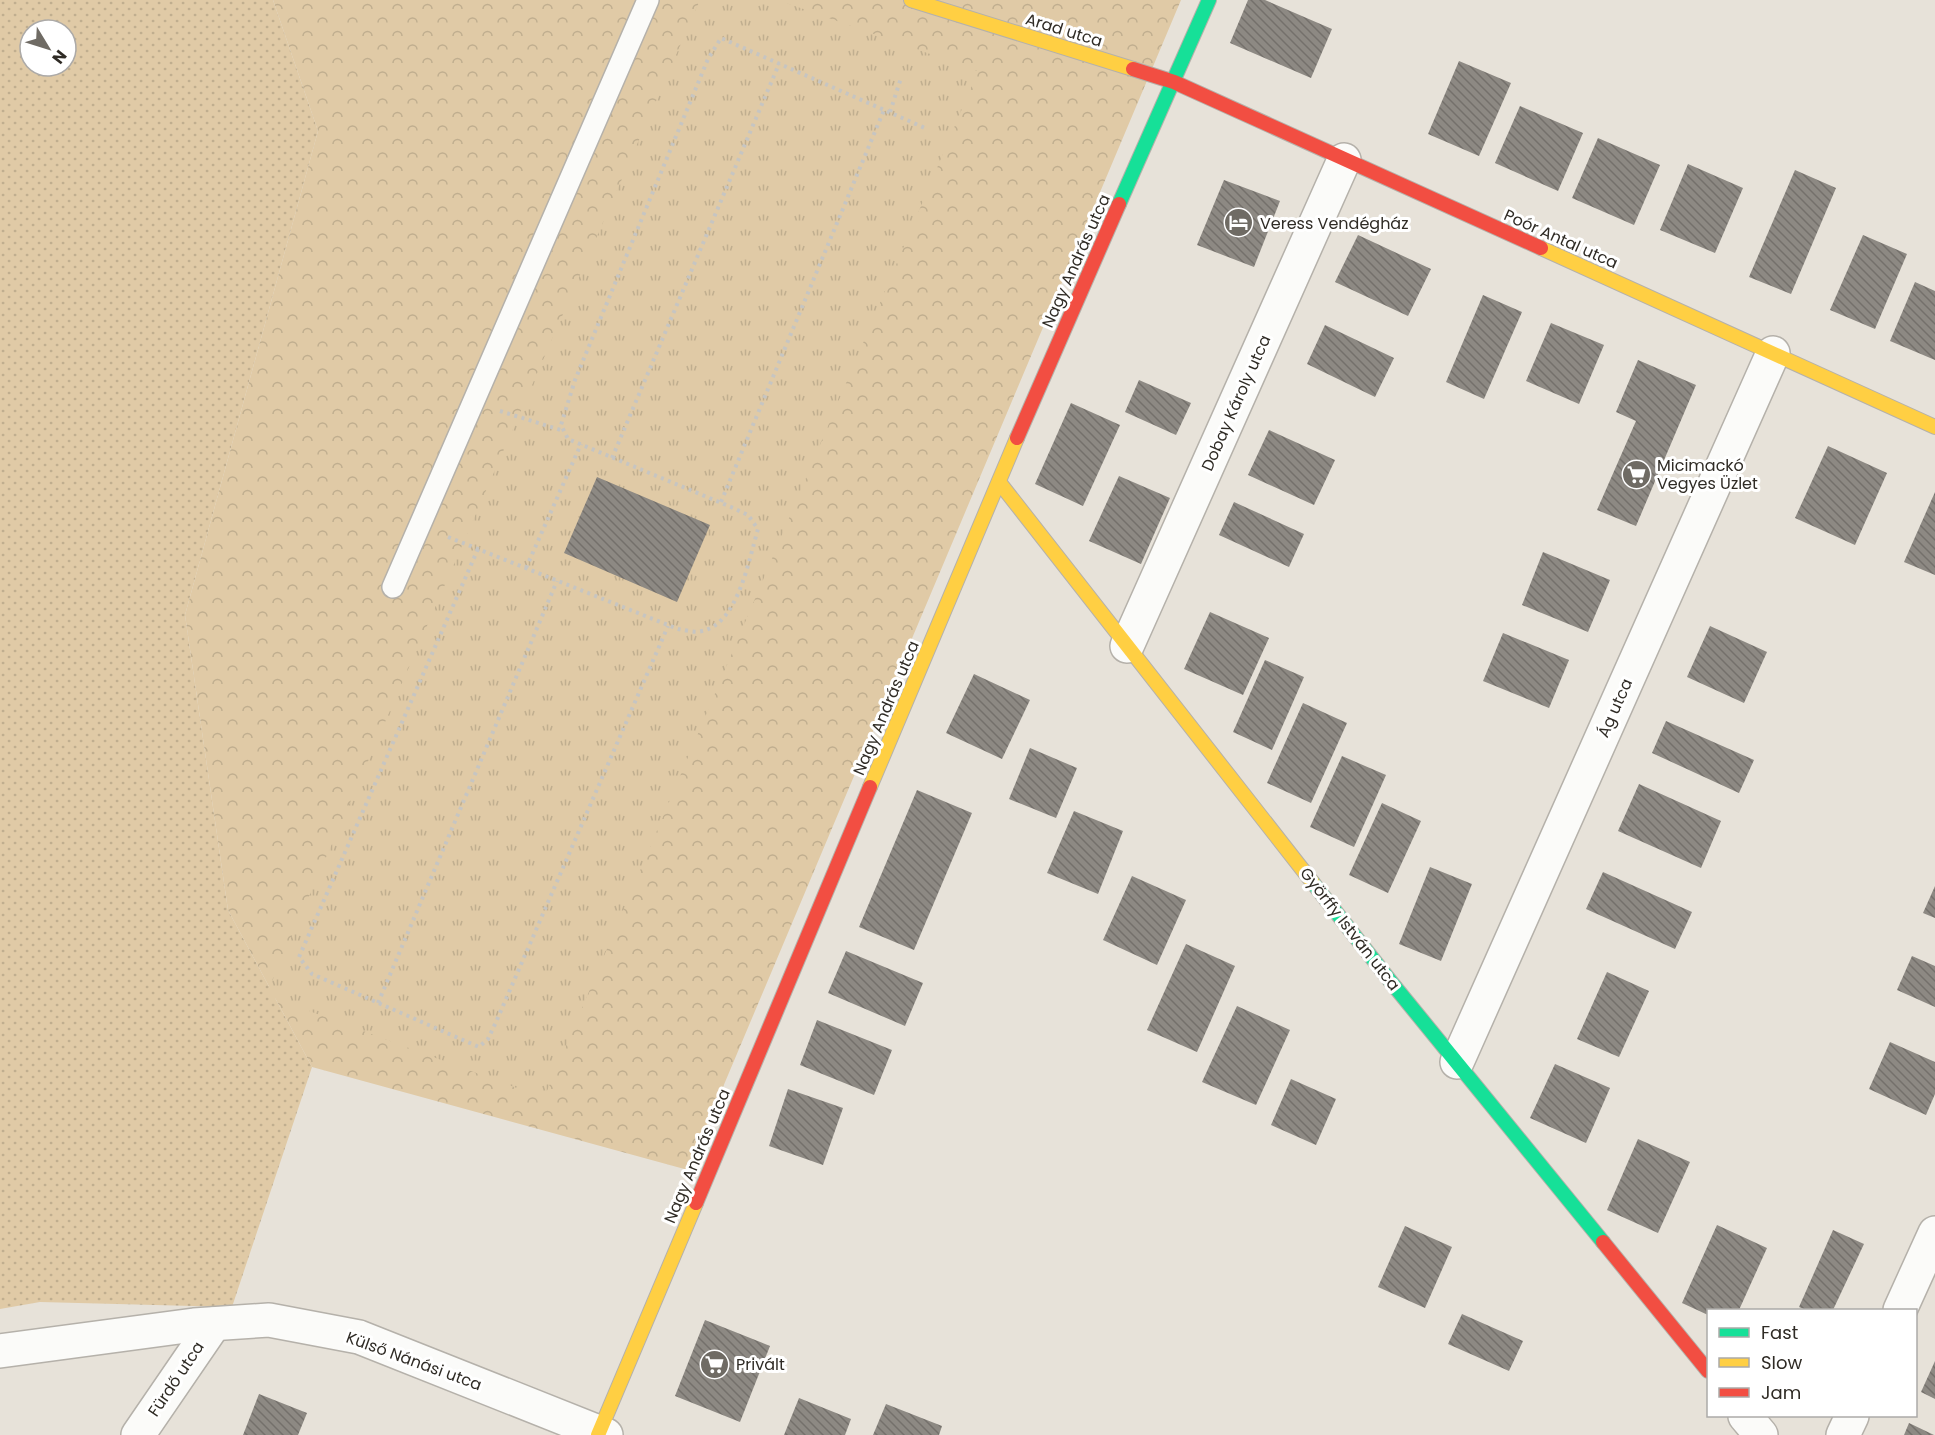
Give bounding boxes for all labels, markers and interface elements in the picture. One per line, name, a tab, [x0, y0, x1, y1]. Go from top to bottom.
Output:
street label: Arad utca	[1023, 7, 1105, 53]
north arrow	[18, 18, 78, 78]
text: N	[47, 45, 72, 69]
street label: Nagy András utca	[1036, 191, 1116, 331]
street label: Poór Antal utca	[1500, 204, 1622, 274]
hotel icon: Veress Vendégház	[1223, 207, 1255, 239]
place label: Veress Vendégház	[1260, 212, 1408, 235]
street label: Dobay Károly utca	[1196, 331, 1276, 475]
place label: Micimackó Vegyes Üzlet	[1657, 454, 1758, 495]
supermarket icon: Micimackó Vegyes Üzlet	[1620, 458, 1652, 490]
street label: Nagy András utca	[847, 637, 925, 779]
street label: Ág utca	[1592, 675, 1638, 741]
street label: Györffy István utca	[1295, 863, 1405, 995]
street label: Nagy András utca	[658, 1085, 736, 1227]
legend	[1707, 1309, 1917, 1417]
text: Fast	[1761, 1320, 1798, 1345]
street label: Külső Nánási utca	[343, 1326, 485, 1396]
street label: Fürdő utca	[142, 1337, 210, 1421]
supermarket icon: Privált	[699, 1348, 731, 1380]
text: Slow	[1761, 1350, 1803, 1375]
place label: Privált	[736, 1353, 785, 1376]
text: Jam	[1761, 1380, 1801, 1405]

